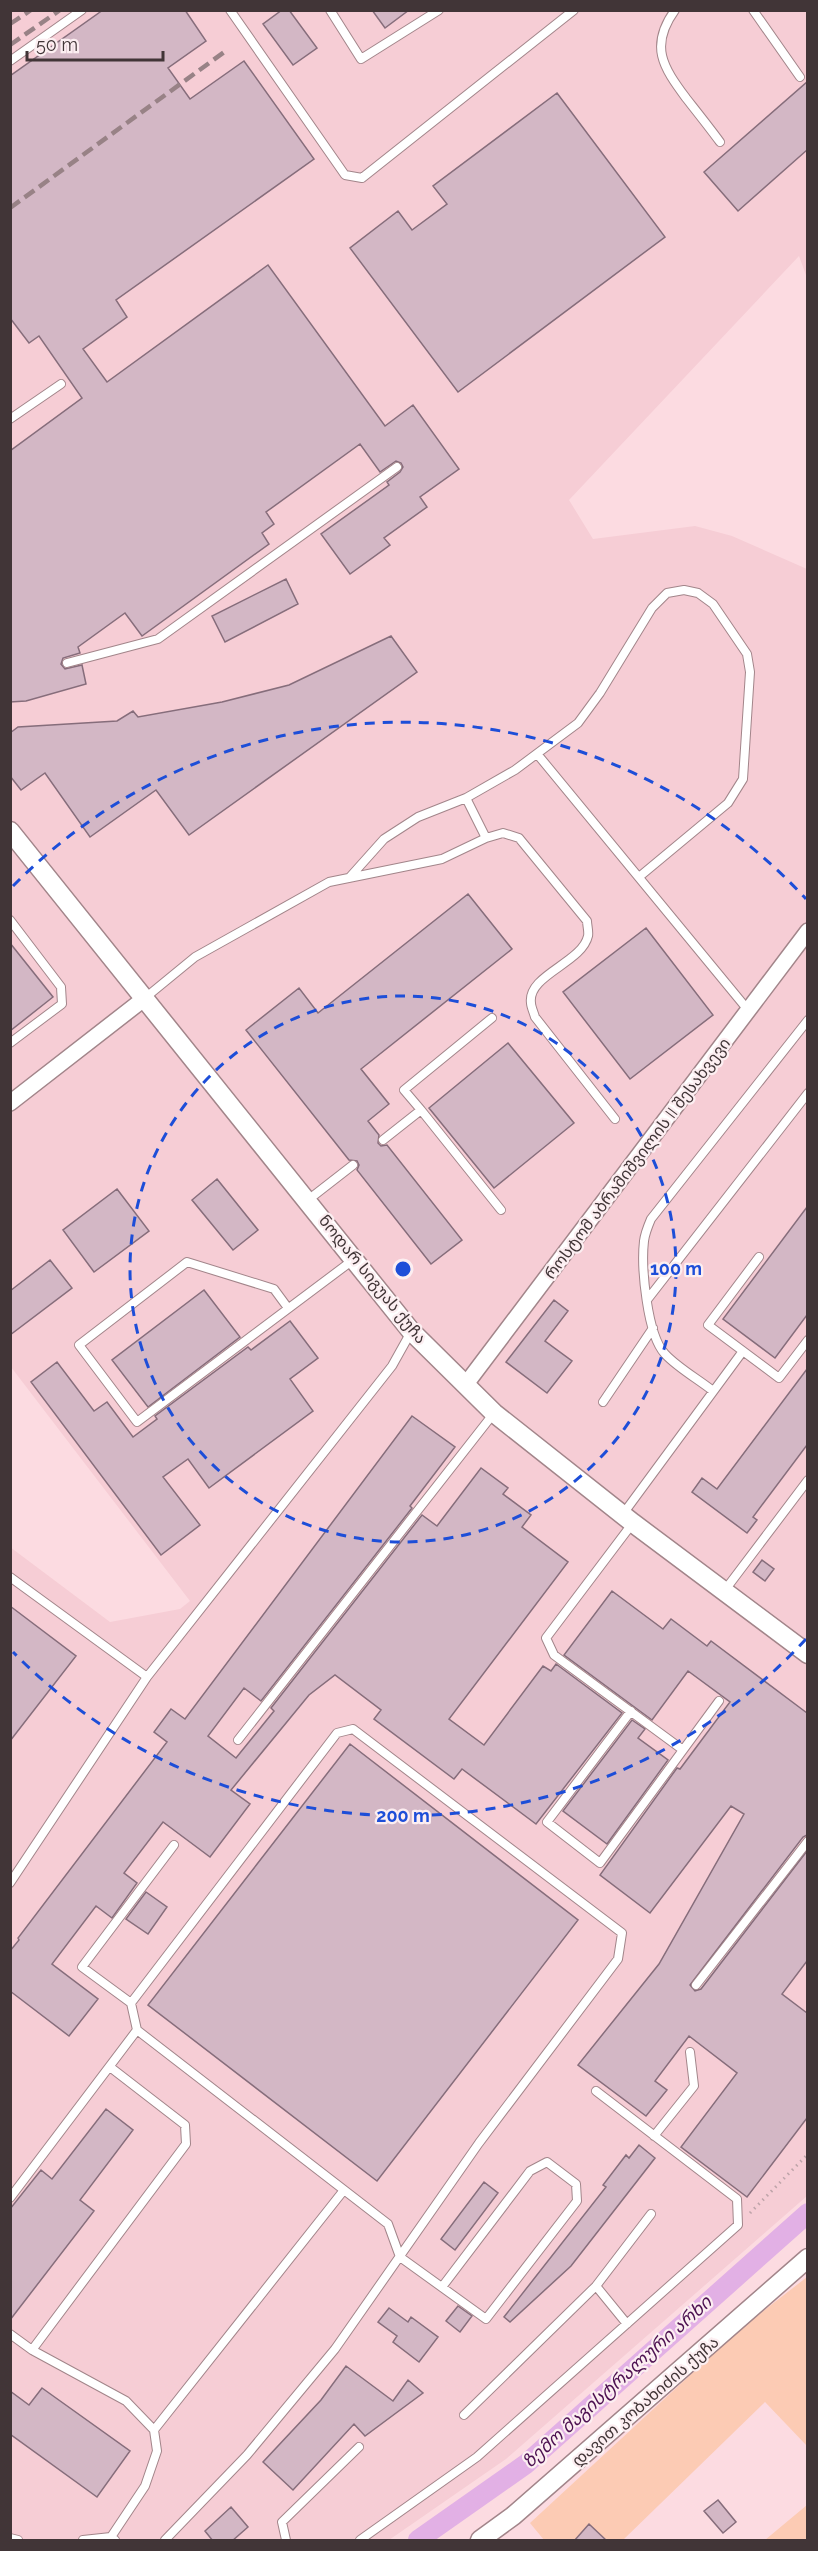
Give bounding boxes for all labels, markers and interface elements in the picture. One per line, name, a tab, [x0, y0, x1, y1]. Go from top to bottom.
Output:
scale bar	[27, 24, 164, 62]
text: 50 m	[36, 34, 78, 55]
street label: როსტომ აბრამიშვილის II შესახვევი	[540, 1034, 735, 1283]
street label: ნოდარ სიგუას ქუჩა	[314, 1211, 430, 1348]
text: 100 m	[650, 1258, 702, 1279]
centre of rings	[393, 1259, 413, 1279]
text: 200 m	[376, 1805, 430, 1826]
water label: ზემო მაგისტრალური არხი	[518, 2291, 716, 2473]
street label: დავით კობახიძის ქუჩა	[568, 2332, 723, 2471]

